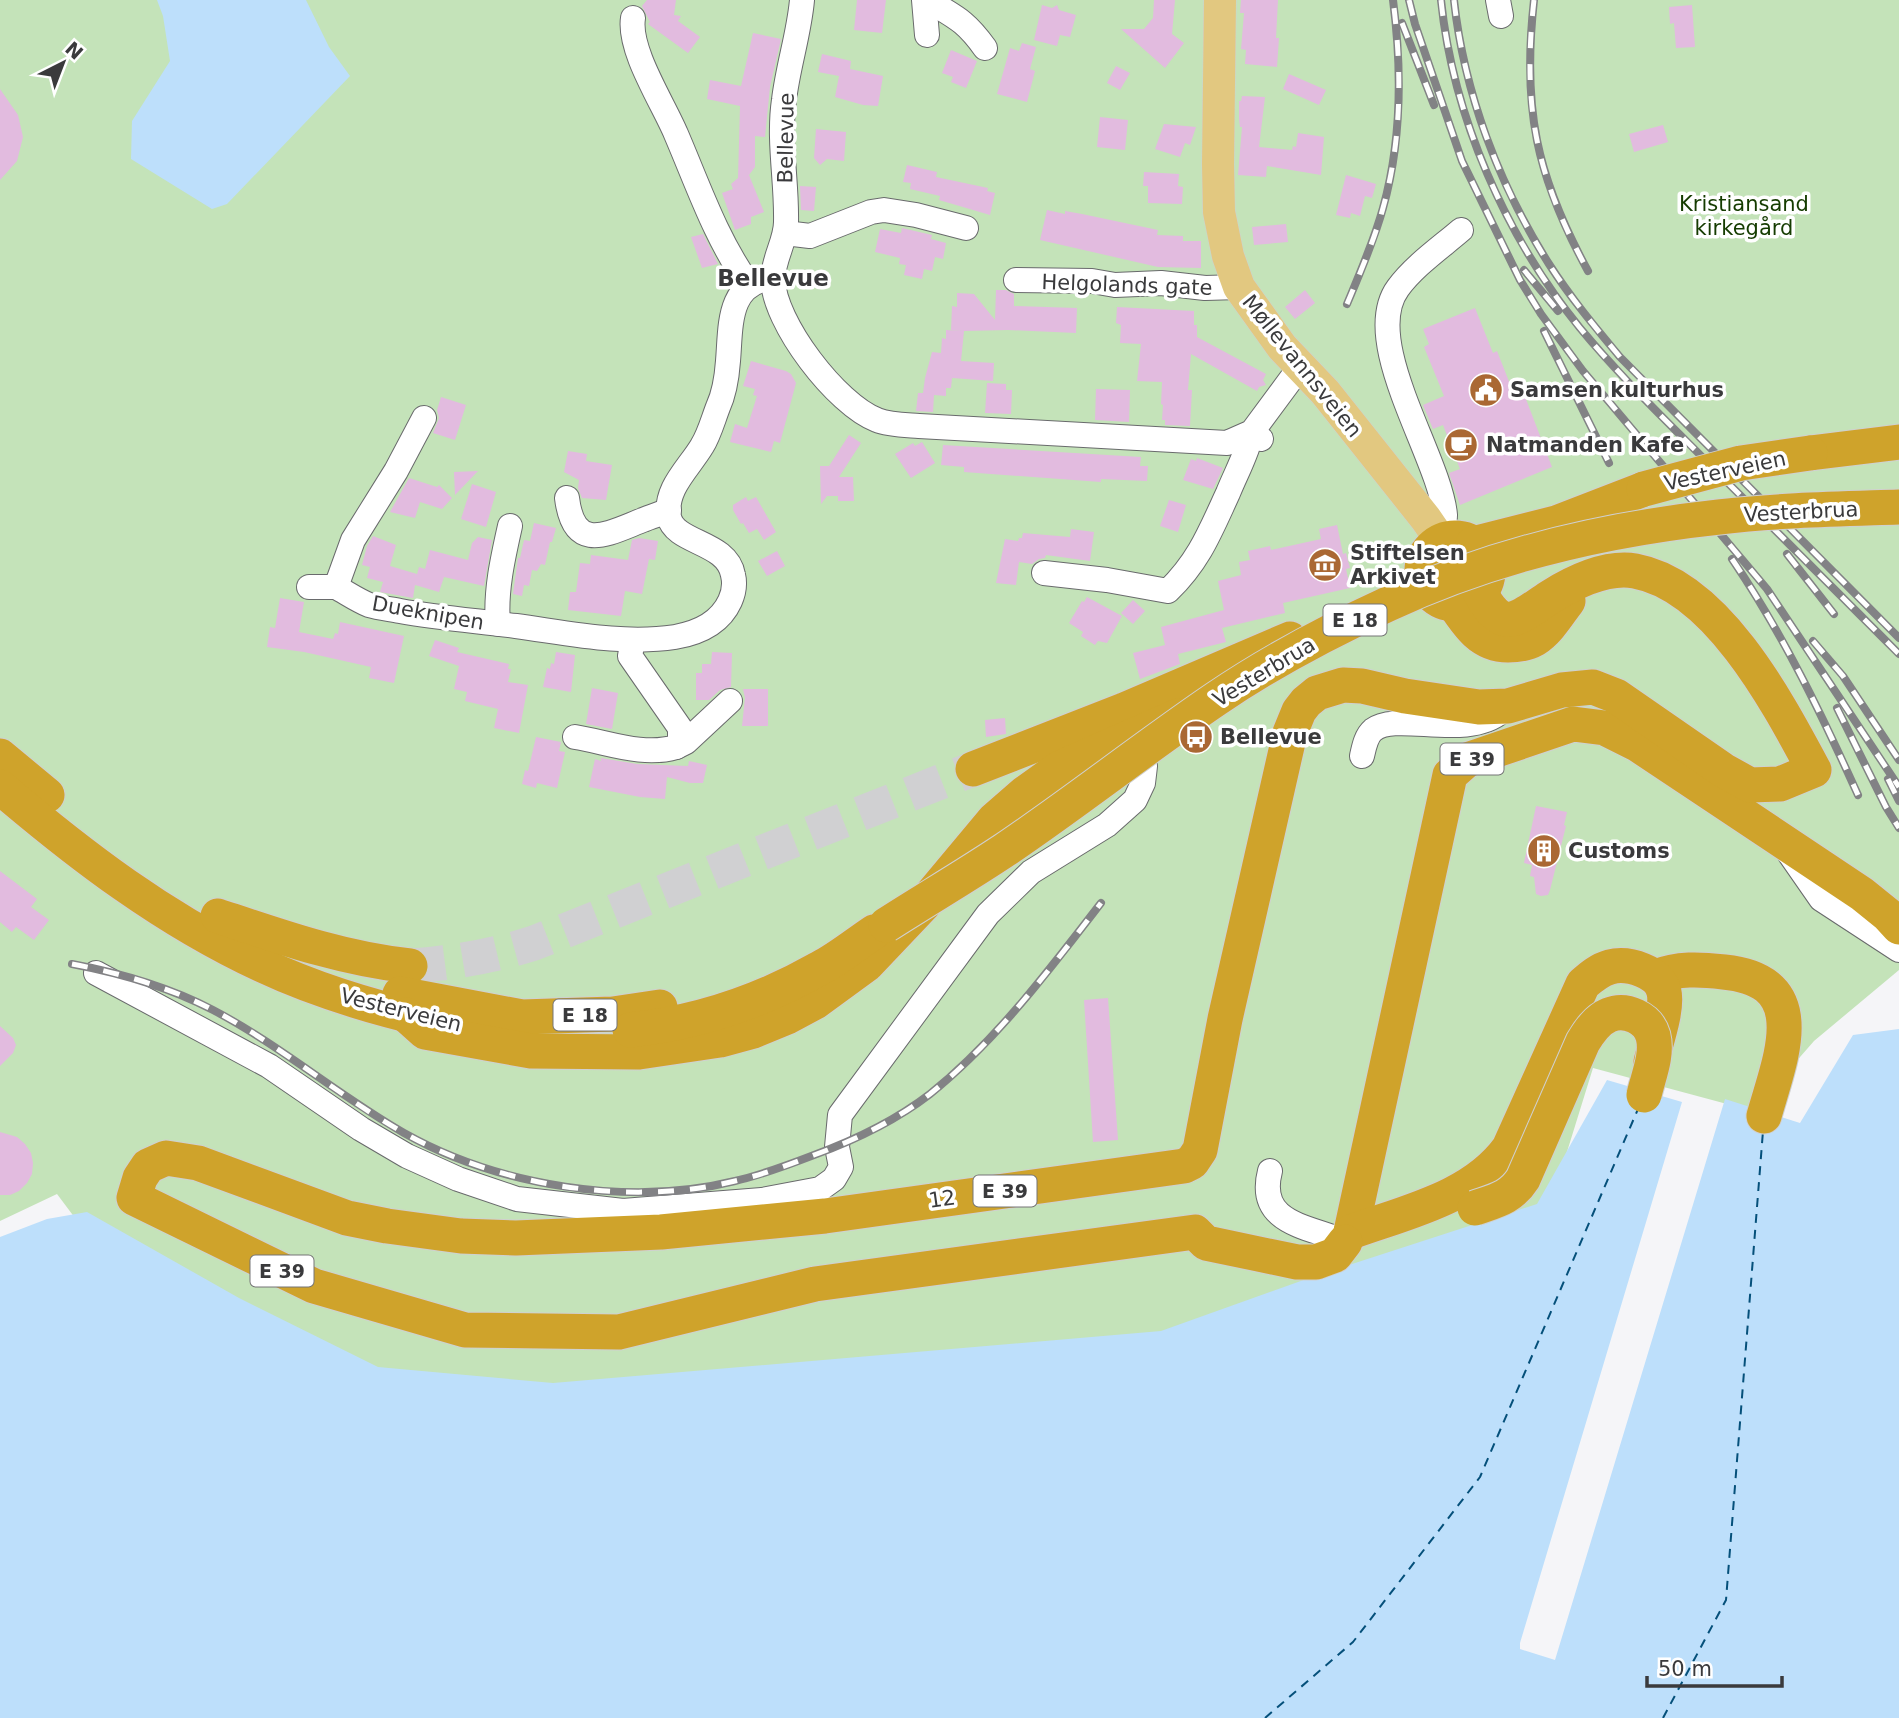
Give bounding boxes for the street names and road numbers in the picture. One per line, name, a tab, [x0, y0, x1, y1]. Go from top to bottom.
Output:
street label: Bellevue	[773, 93, 799, 183]
street label: Helgolands gate	[1041, 270, 1213, 300]
street label: Møllevannsveien	[1237, 290, 1367, 442]
street label: Vesterveien	[1662, 446, 1788, 496]
street label: Vesterbrua	[1743, 497, 1859, 527]
street label: Dueknipen	[370, 591, 486, 635]
road number: E 18	[1324, 604, 1386, 636]
street label: Vesterbrua	[1209, 632, 1319, 712]
road number: E 39	[1440, 744, 1504, 774]
street label: Vesterveien	[338, 983, 464, 1037]
road number: E 18	[554, 1000, 616, 1030]
road number: E 39	[974, 1176, 1036, 1206]
street label: 12	[927, 1185, 957, 1213]
road number: E 39	[250, 1256, 314, 1287]

